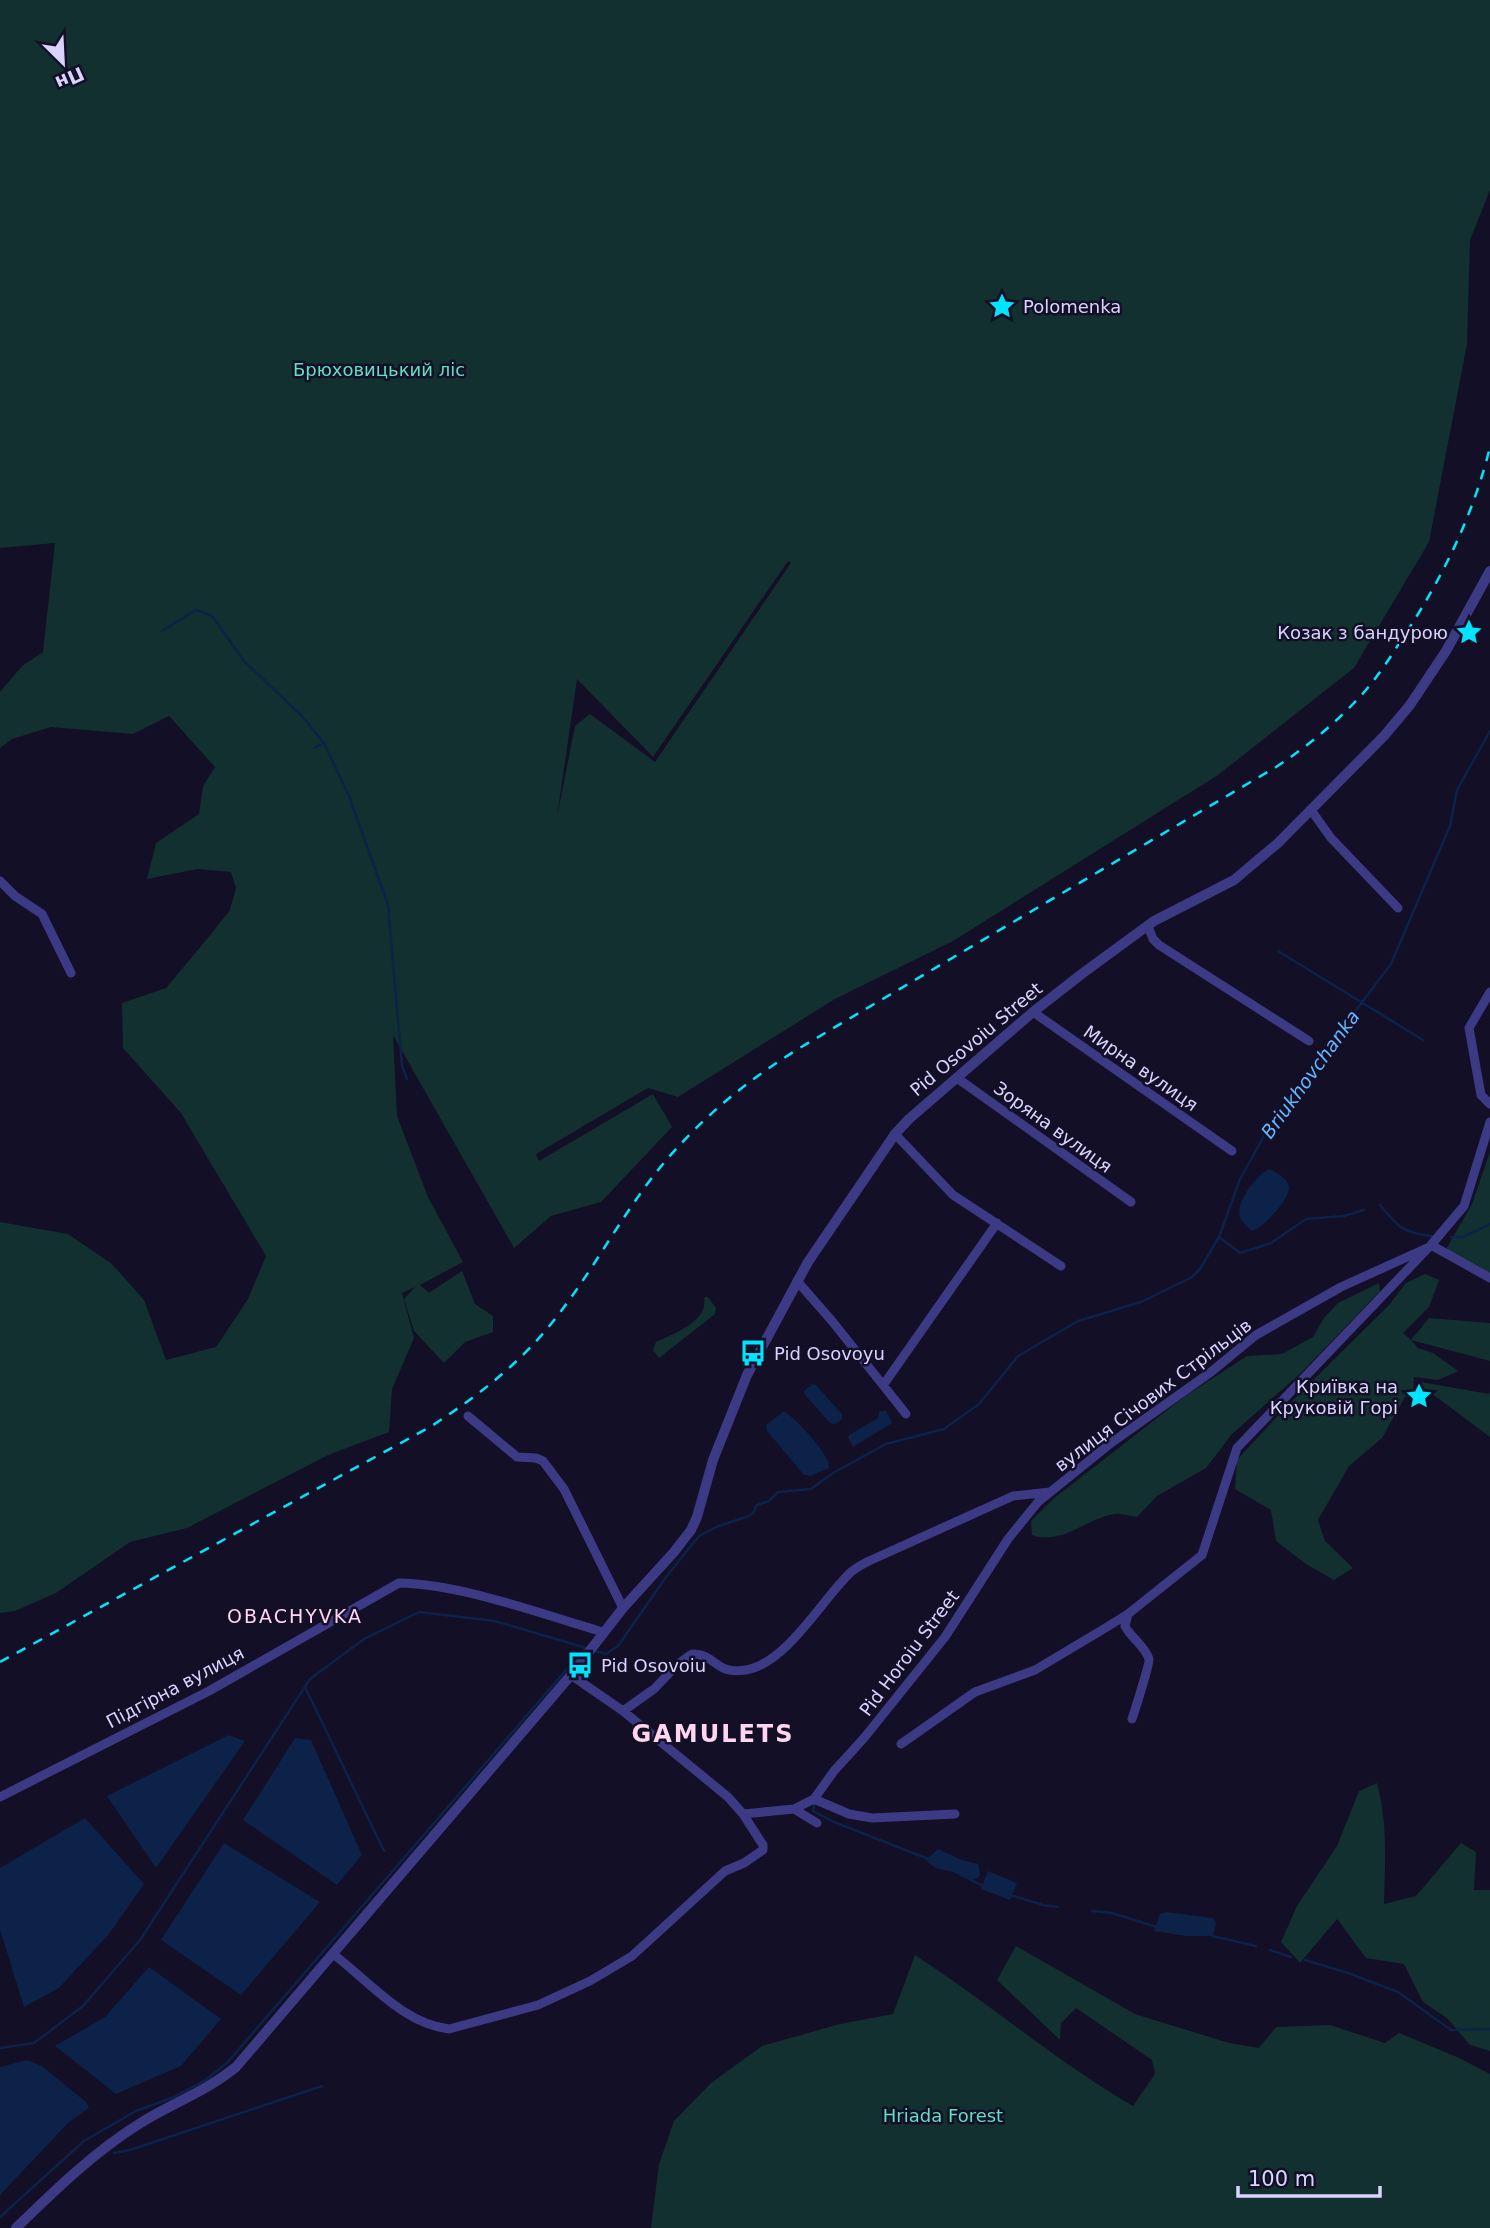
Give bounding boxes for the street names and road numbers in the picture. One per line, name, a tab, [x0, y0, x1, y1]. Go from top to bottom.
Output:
street label: Pid Osovoiu Street	[906, 978, 1046, 1100]
street label: Мирна вулиця	[1080, 1021, 1202, 1115]
street label: Зоряна вулиця	[990, 1077, 1116, 1177]
street label: вулиця Січових Стрільців	[1051, 1314, 1255, 1476]
street label: Pid Horoiu Street	[855, 1586, 963, 1720]
street label: Підгірна вулиця	[103, 1642, 247, 1732]

